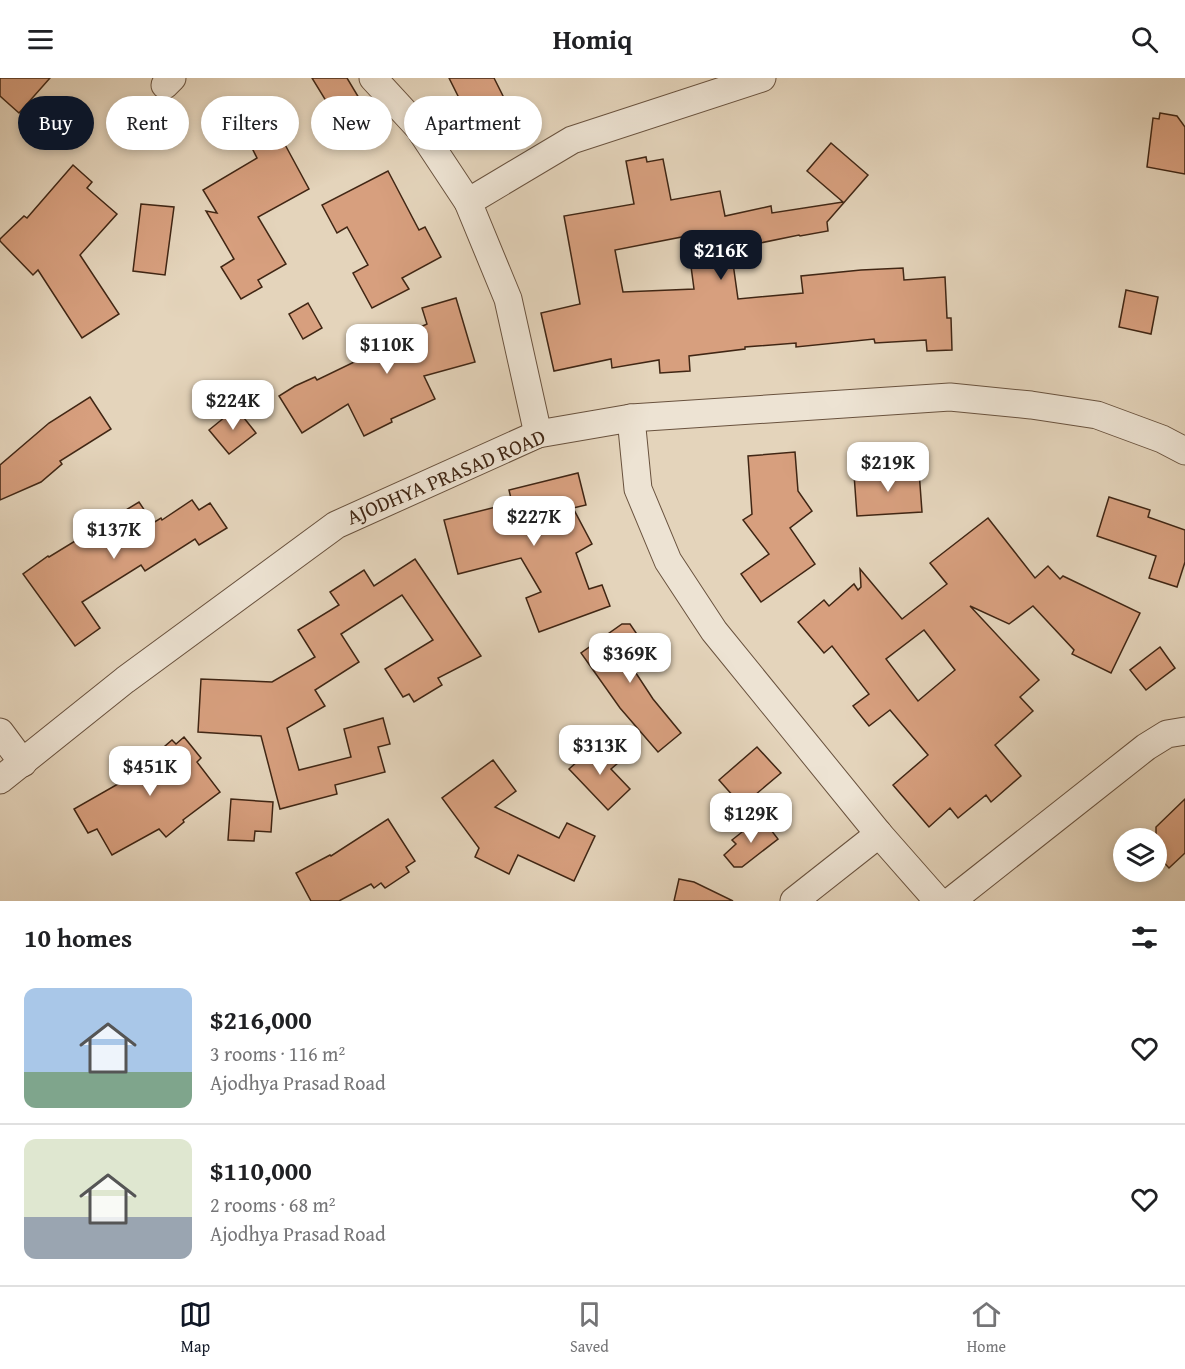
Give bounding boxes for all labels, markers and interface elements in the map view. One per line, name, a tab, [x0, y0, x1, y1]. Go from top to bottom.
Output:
text: Homiq	[553, 19, 632, 59]
icon: menu	[24, 23, 57, 56]
icon: search	[1128, 23, 1161, 56]
chip: Buy	[18, 96, 94, 150]
chip: Rent	[106, 96, 189, 150]
chip: Filters	[201, 96, 299, 150]
chip: New	[311, 96, 392, 150]
chip: Apartment	[404, 96, 542, 150]
pin: $216K	[679, 230, 763, 281]
text: $216K	[694, 235, 748, 264]
pin: $110K	[345, 324, 429, 375]
text: $110K	[360, 329, 414, 358]
pin: $224K	[191, 380, 275, 431]
text: $224K	[206, 385, 260, 414]
street label: AJODHYA PRASAD ROAD	[342, 421, 550, 532]
pin: $219K	[846, 442, 930, 493]
text: $219K	[861, 447, 915, 476]
pin: $227K	[492, 496, 576, 547]
text: $227K	[507, 501, 561, 530]
pin: $137K	[72, 509, 156, 560]
text: $137K	[87, 514, 141, 543]
pin: $369K	[588, 633, 672, 684]
text: $369K	[603, 638, 657, 667]
pin: $313K	[558, 725, 642, 776]
text: $313K	[573, 730, 627, 759]
pin: $451K	[108, 746, 192, 797]
text: $451K	[123, 751, 177, 780]
pin: $129K	[709, 793, 793, 844]
text: $129K	[724, 798, 778, 827]
map controls	[1113, 828, 1167, 882]
button: layers	[1113, 828, 1167, 882]
text: 10 homes	[24, 918, 132, 957]
icon: filters	[1128, 921, 1161, 954]
text: $216,000	[210, 1000, 312, 1039]
icon: home	[72, 1012, 144, 1084]
icon: heart	[1128, 1032, 1161, 1065]
text: 3 rooms · 116 m²	[210, 1039, 345, 1068]
text: Ajodhya Prasad Road	[210, 1068, 386, 1097]
text: $110,000	[210, 1151, 312, 1190]
icon: home	[72, 1163, 144, 1235]
icon: heart	[1128, 1183, 1161, 1216]
text: 2 rooms · 68 m²	[210, 1190, 336, 1219]
text: Ajodhya Prasad Road	[210, 1219, 386, 1248]
tab: Map	[179, 1298, 212, 1358]
tab: Saved	[570, 1298, 609, 1358]
tab: Home	[967, 1298, 1006, 1358]

